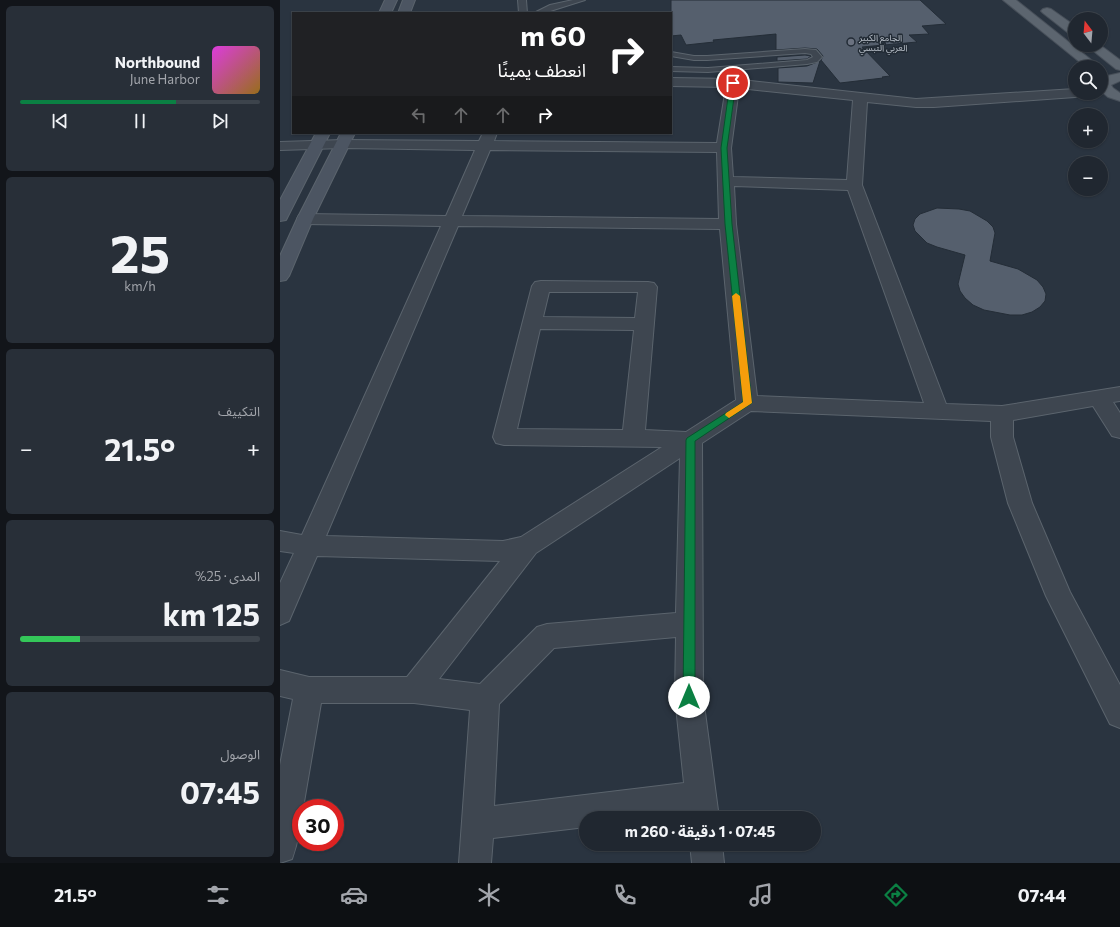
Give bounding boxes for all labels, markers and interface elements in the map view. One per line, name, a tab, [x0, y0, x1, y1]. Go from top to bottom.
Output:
north arrow	[1068, 12, 1108, 52]
map controls	[1068, 12, 1108, 196]
text: 60 m	[520, 18, 586, 52]
icon: right	[600, 28, 652, 80]
place label: الجامع الكبير العربي التبسي	[858, 32, 907, 55]
marker: الجامع الكبير العربي التبسي	[846, 37, 856, 47]
text: Northbound	[115, 53, 200, 71]
text: انعطف يمينًا	[498, 59, 586, 81]
button: search	[1068, 60, 1108, 100]
pin	[716, 66, 750, 100]
text: June Harbor	[130, 71, 200, 87]
icon: arrive	[722, 72, 744, 94]
icon: left	[408, 104, 430, 126]
icon: ahead	[450, 104, 472, 126]
icon: ahead	[492, 104, 514, 126]
icon: right	[534, 104, 556, 126]
button: +	[1068, 108, 1108, 148]
icon: previous	[49, 110, 71, 132]
icon: pause	[129, 110, 151, 132]
icon: next	[209, 110, 231, 132]
button: −	[1068, 156, 1108, 196]
text: 25	[110, 220, 170, 284]
text: km/h	[124, 278, 156, 294]
text: التكييف	[218, 403, 260, 419]
text: 21.5°	[104, 430, 175, 467]
text: −	[20, 435, 33, 462]
text: +	[247, 435, 260, 462]
text: المدى · 25%	[195, 568, 260, 584]
text: 125 km	[163, 595, 260, 632]
position arrow	[668, 676, 710, 718]
text: الوصول	[220, 746, 260, 762]
text: 07:45	[180, 773, 260, 810]
speed limit sign: 30	[292, 799, 344, 851]
text: 07:45 · 1 دقيقة · 260 m	[625, 822, 775, 840]
icon: filters	[204, 881, 232, 909]
icon: car	[340, 881, 368, 909]
icon: climate	[475, 881, 503, 909]
icon: phone	[611, 881, 639, 909]
icon: music	[747, 881, 775, 909]
icon: directions	[882, 881, 910, 909]
text: 21.5°	[54, 884, 97, 906]
text: 07:44	[1018, 884, 1066, 906]

